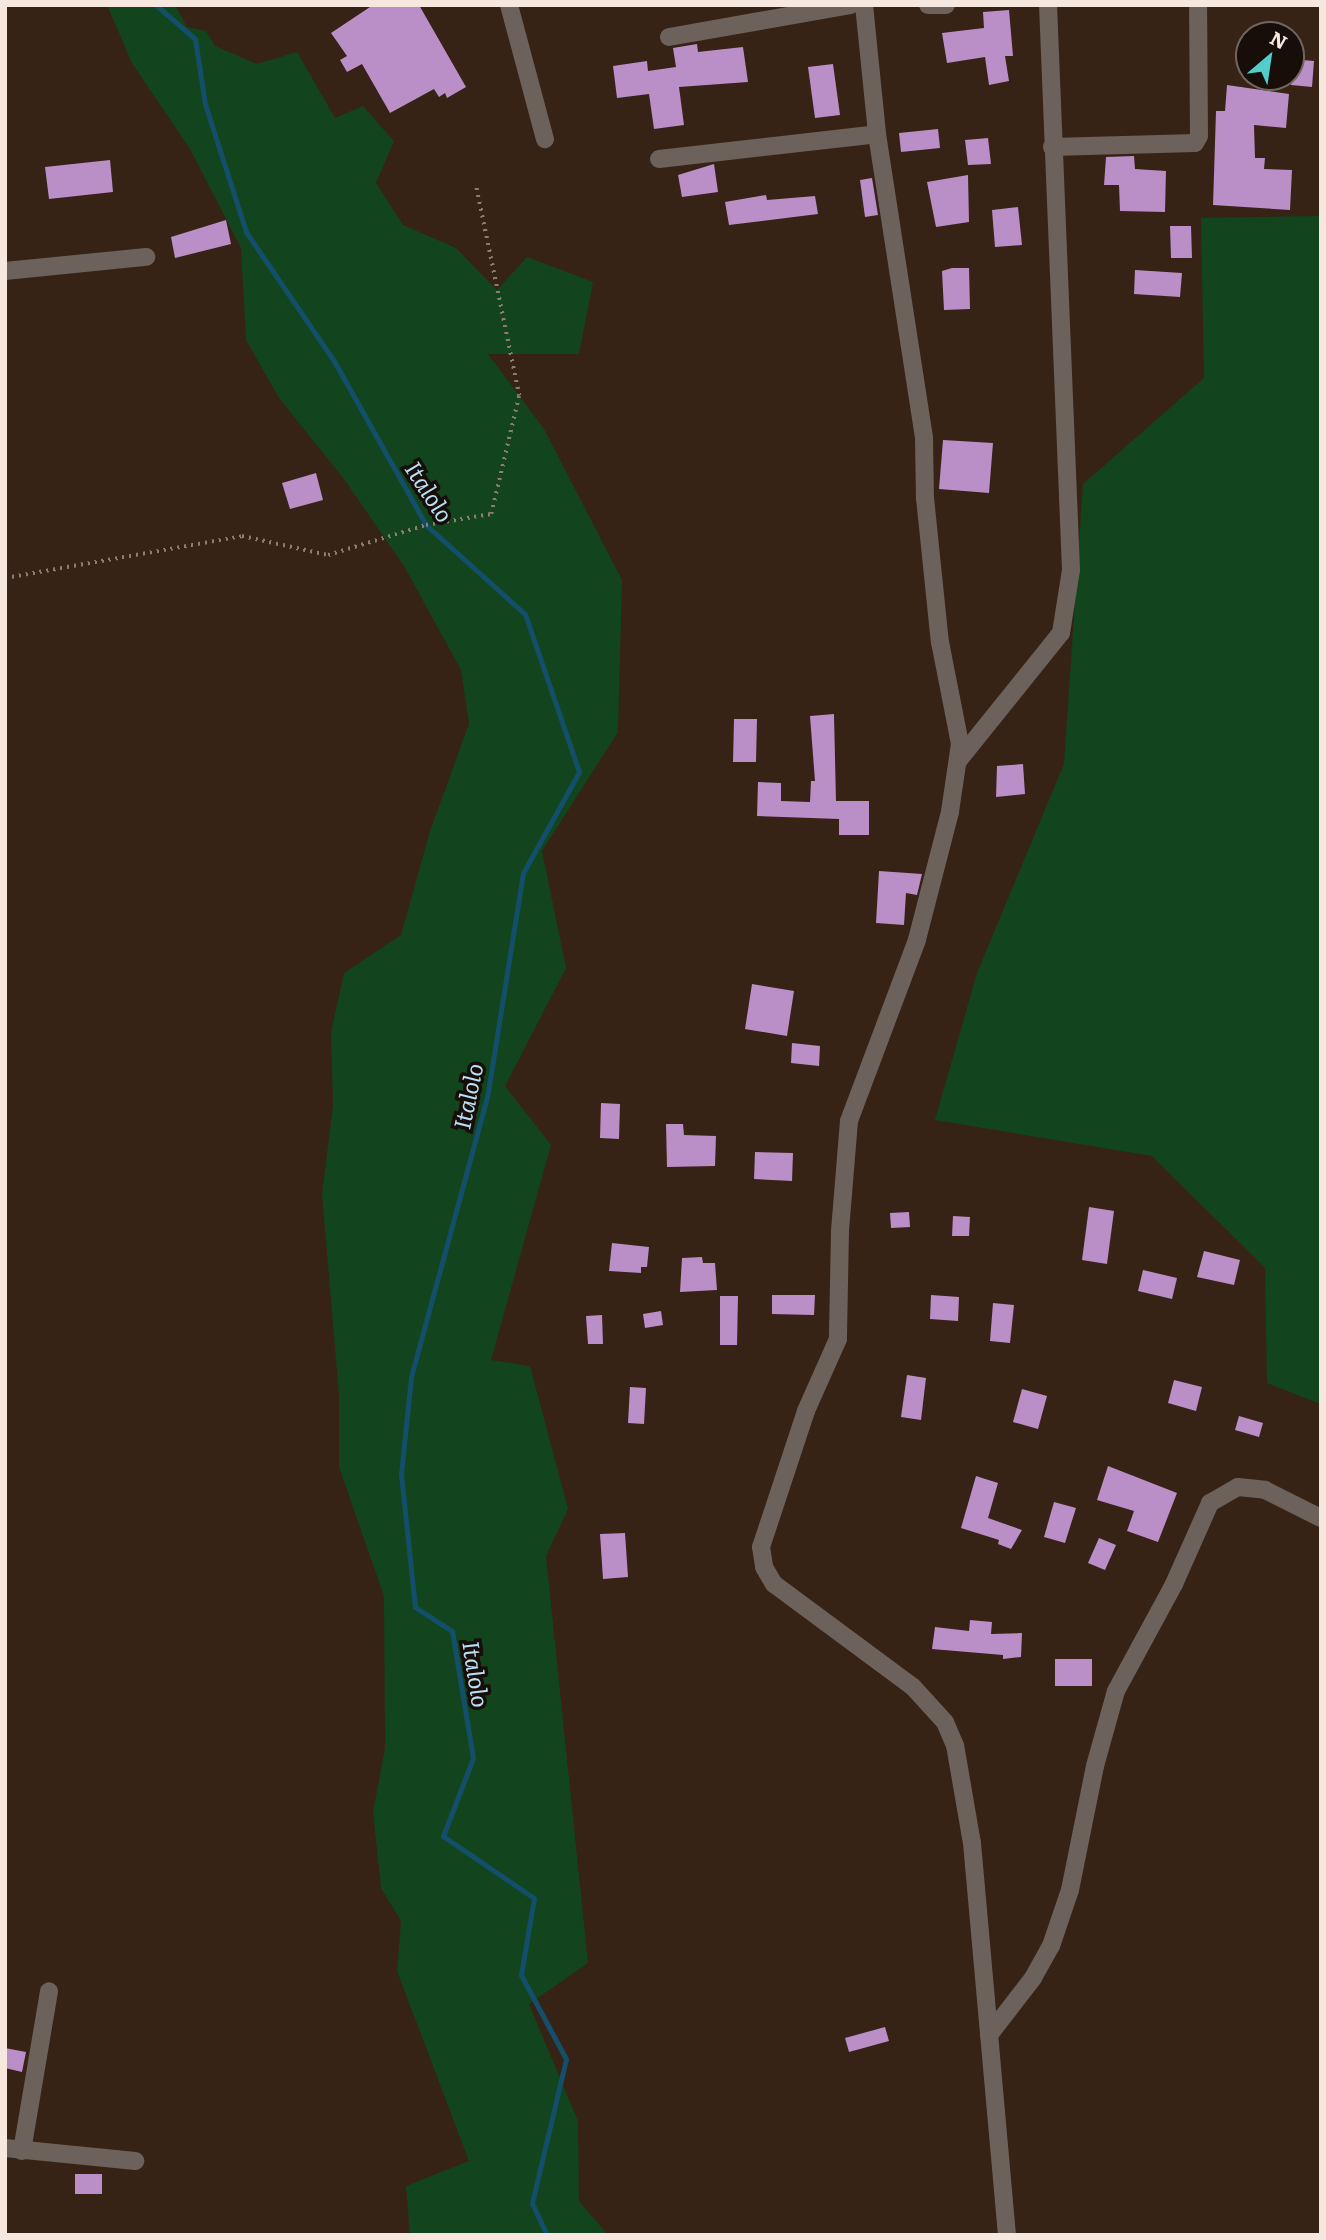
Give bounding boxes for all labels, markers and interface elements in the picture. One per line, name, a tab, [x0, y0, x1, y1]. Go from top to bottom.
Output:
north arrow	[1235, 21, 1305, 91]
text: N	[1265, 23, 1293, 55]
water label: Italolo	[400, 456, 460, 526]
water label: Italolo	[447, 1061, 487, 1131]
water label: Italolo	[458, 1639, 496, 1709]

